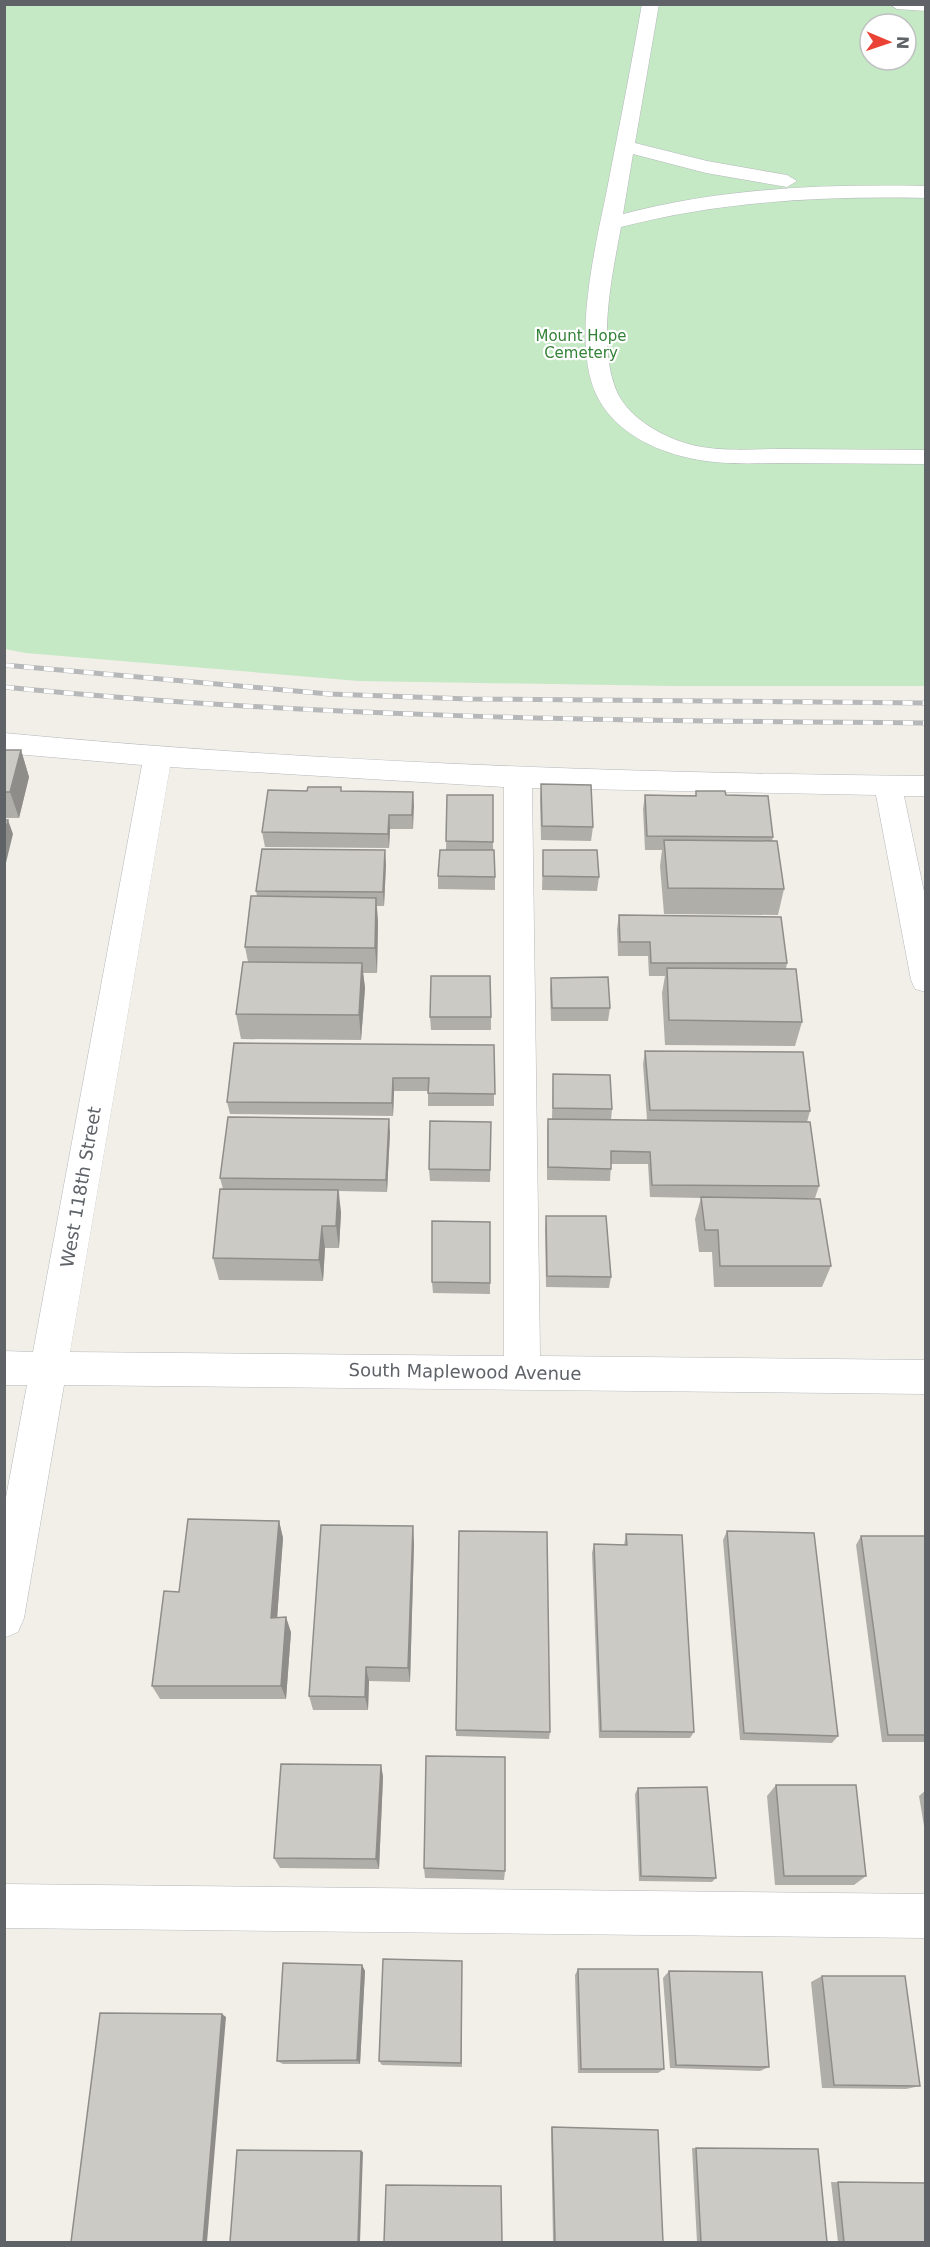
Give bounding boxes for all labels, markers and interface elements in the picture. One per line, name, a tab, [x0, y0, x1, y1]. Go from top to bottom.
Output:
north arrow	[858, 12, 918, 72]
text: N	[893, 35, 912, 50]
park label: Mount Hope Cemetery	[536, 327, 627, 362]
street label: West 118th Street	[56, 1105, 105, 1269]
street label: South Maplewood Avenue	[348, 1359, 582, 1384]

